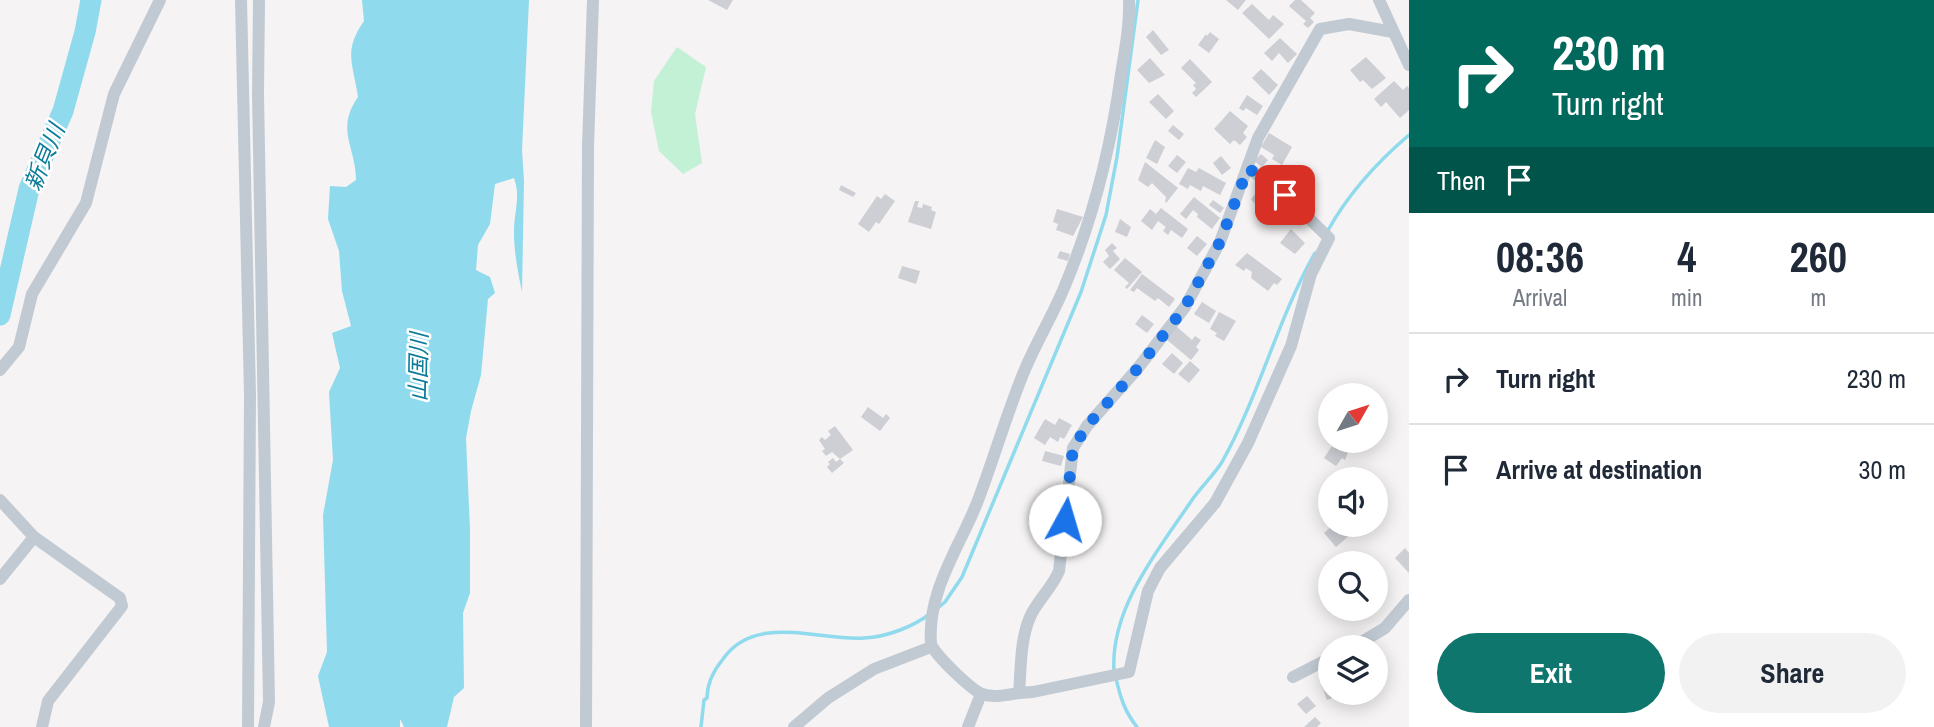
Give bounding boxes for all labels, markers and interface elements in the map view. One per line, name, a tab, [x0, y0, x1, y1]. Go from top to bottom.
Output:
text: 230 m	[1552, 19, 1666, 85]
icon: right	[1437, 28, 1528, 119]
text: Turn right	[1552, 82, 1664, 125]
water label: 新貝川	[17, 116, 72, 195]
icon: arrive	[1500, 161, 1538, 199]
text: Then	[1437, 163, 1486, 198]
pin	[1255, 165, 1315, 225]
icon: arrive	[1266, 176, 1304, 214]
text: 08:36	[1496, 229, 1584, 285]
text: 4	[1677, 229, 1696, 285]
text: 260	[1790, 229, 1847, 285]
text: Arrival	[1513, 282, 1567, 313]
text: min	[1671, 282, 1703, 313]
text: m	[1810, 282, 1826, 313]
water label: 山国川	[402, 329, 434, 402]
icon: right	[1437, 360, 1475, 398]
text: Turn right	[1496, 361, 1595, 396]
text: 230 m	[1847, 361, 1906, 396]
north arrow	[1318, 383, 1388, 453]
map controls	[1318, 383, 1388, 705]
icon: arrive	[1437, 451, 1475, 489]
text: Arrive at destination	[1496, 452, 1702, 487]
text: 30 m	[1859, 452, 1906, 487]
button: sound	[1318, 467, 1388, 537]
position arrow	[1028, 483, 1102, 557]
button: search	[1318, 551, 1388, 621]
button: Exit	[1437, 633, 1665, 713]
button: Share	[1679, 633, 1906, 713]
button: layers	[1318, 635, 1388, 705]

